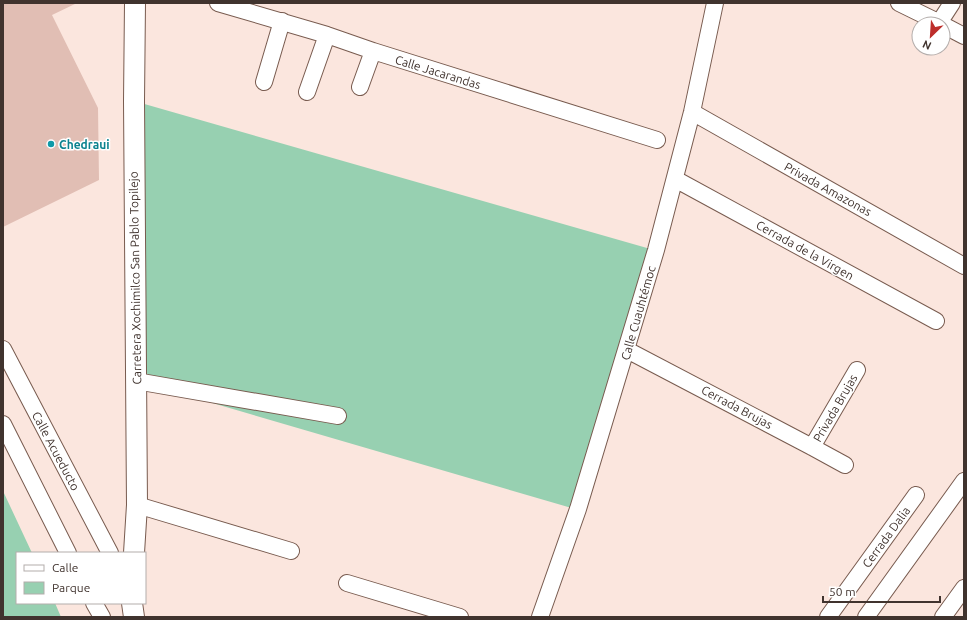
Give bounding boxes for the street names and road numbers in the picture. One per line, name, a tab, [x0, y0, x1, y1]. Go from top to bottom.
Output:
street label: Calle Jacarandas	[394, 53, 482, 91]
street label: Privada Amazonas	[782, 160, 874, 218]
street label: Carretera Xochimilco San Pablo Topilejo	[127, 171, 143, 385]
street label: Cerrada de la Virgen	[754, 218, 856, 282]
street label: Calle Cuauhtémoc	[618, 264, 658, 362]
street label: Privada Brujas	[810, 372, 860, 444]
street label: Cerrada Brujas	[699, 383, 775, 431]
street label: Calle Acueducto	[30, 409, 82, 493]
street label: Cerrada Dalia	[860, 504, 912, 570]

